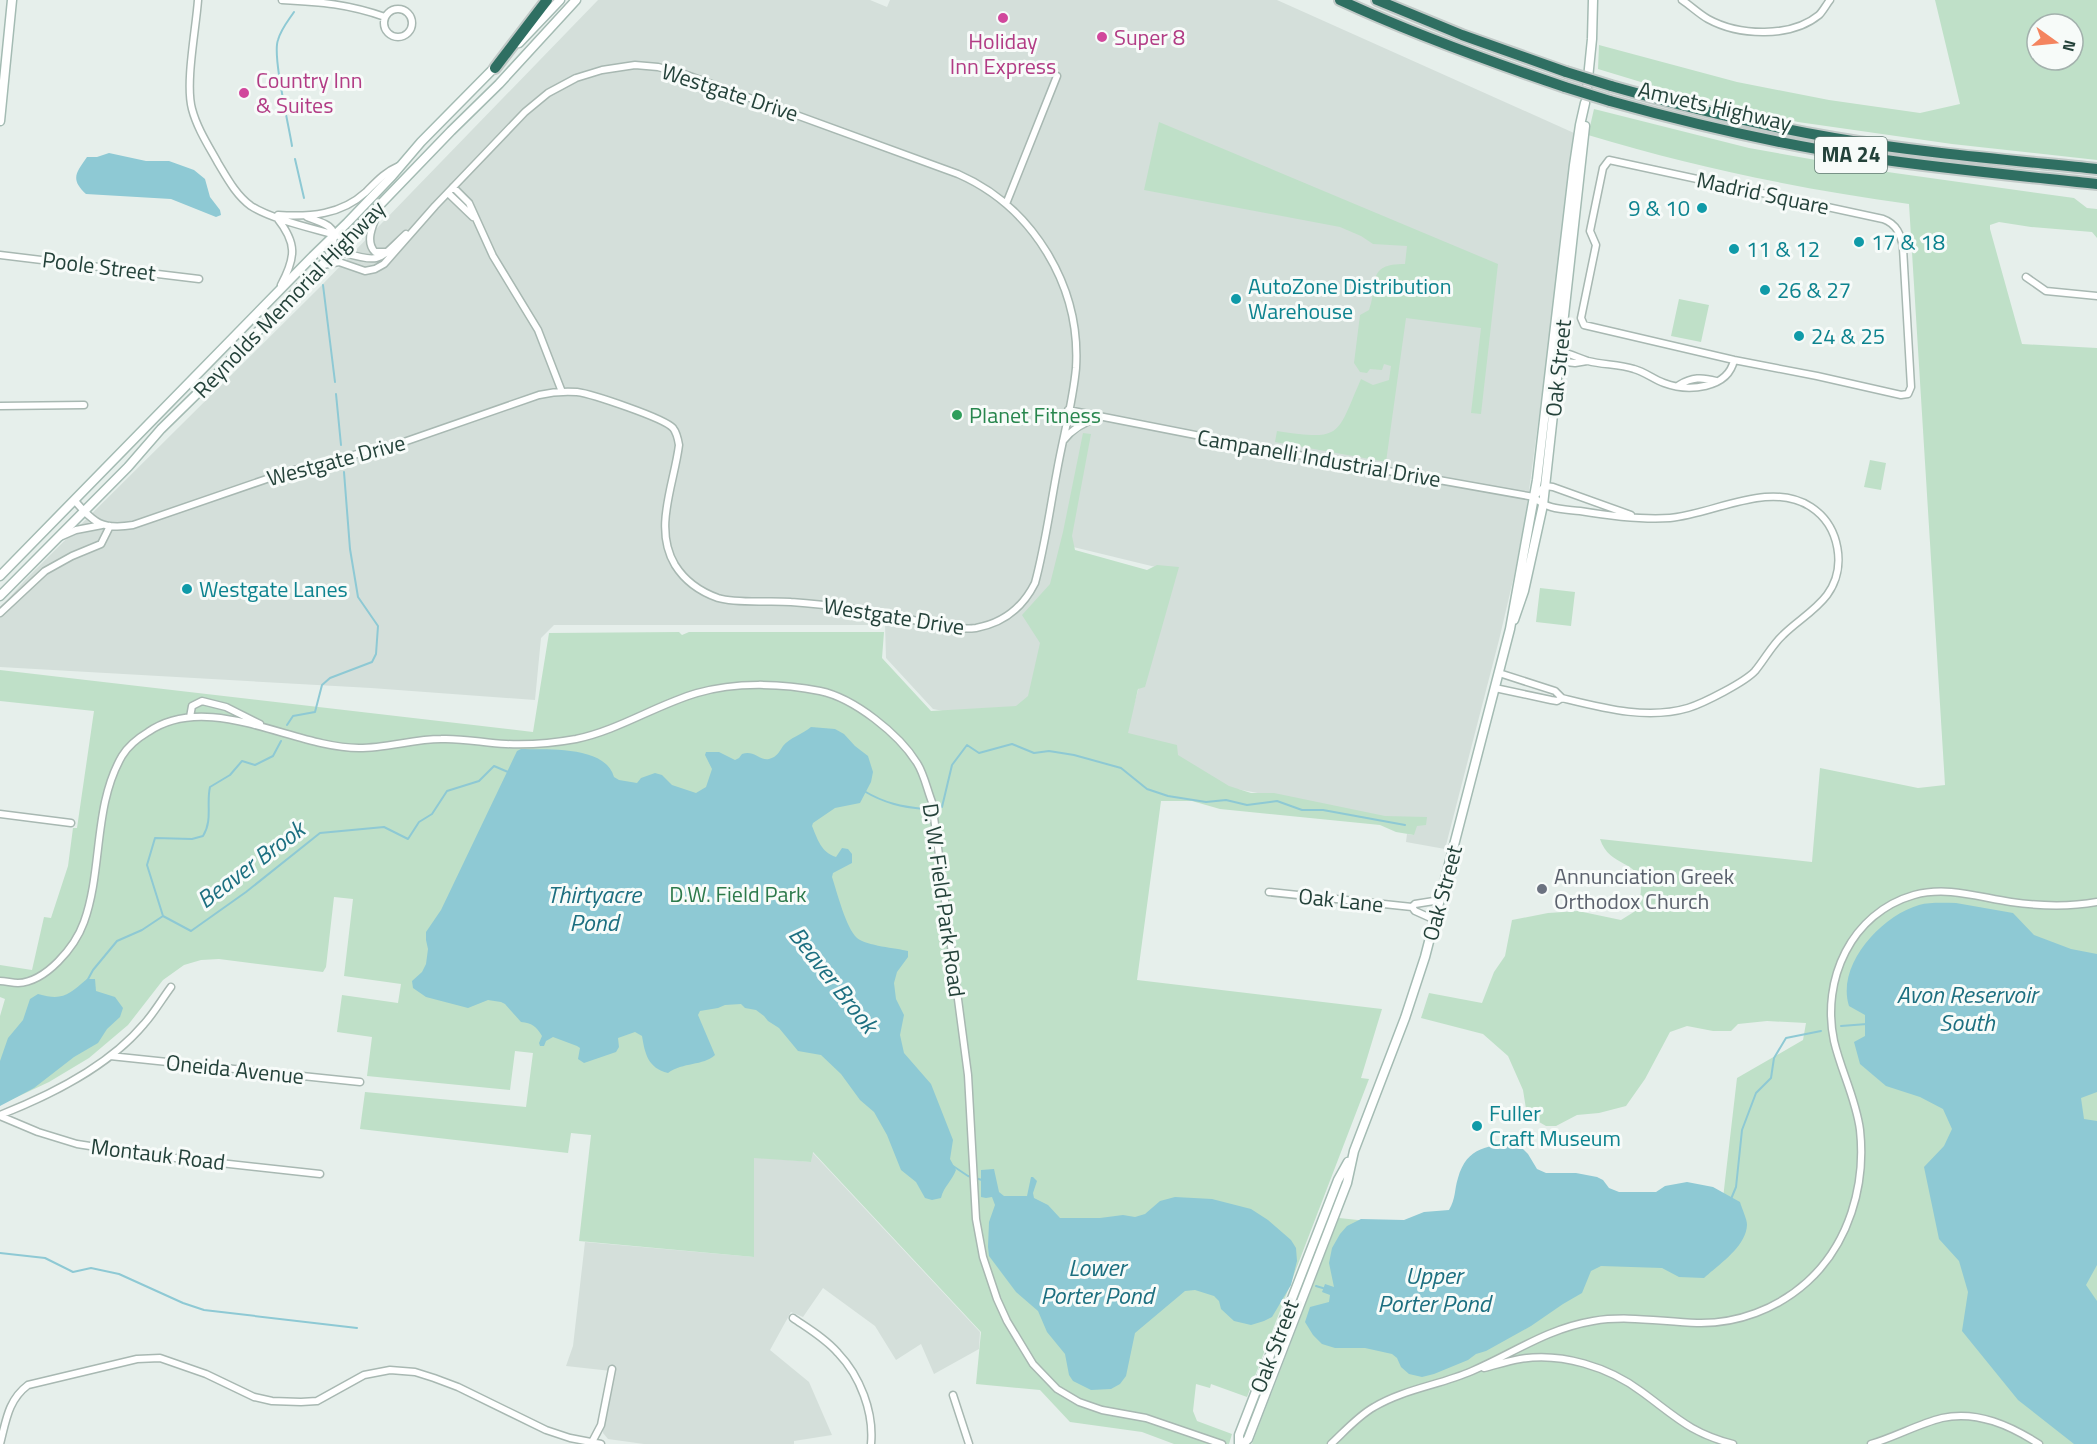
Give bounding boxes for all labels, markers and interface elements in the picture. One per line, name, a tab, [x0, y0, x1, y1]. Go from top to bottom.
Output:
marker: Holiday Inn Express	[996, 11, 1010, 25]
north arrow	[2025, 12, 2085, 72]
place label: Super 8	[1114, 20, 1185, 54]
place label: Holiday Inn Express	[950, 24, 1056, 83]
marker: Super 8	[1095, 30, 1109, 44]
text: N	[2056, 37, 2083, 54]
street label: Westgate Drive	[657, 54, 803, 130]
place label: Country Inn & Suites	[256, 63, 363, 122]
street label: Amvets Highway	[1635, 72, 1795, 140]
marker: Country Inn & Suites	[237, 86, 251, 100]
road number: MA 24	[1815, 137, 1887, 173]
street label: Madrid Square	[1694, 162, 1832, 224]
place label: 9 & 10	[1628, 191, 1690, 225]
street label: Reynolds Memorial Highway	[185, 192, 393, 406]
marker: 9 & 10	[1695, 201, 1709, 215]
place label: 17 & 18	[1871, 225, 1945, 259]
place label: 11 & 12	[1746, 232, 1820, 266]
marker: 17 & 18	[1852, 235, 1866, 249]
street label: Poole Street	[40, 242, 158, 290]
marker: 11 & 12	[1727, 242, 1741, 256]
place label: AutoZone Distribution Warehouse	[1248, 269, 1452, 328]
place label: 26 & 27	[1777, 273, 1851, 307]
marker: 26 & 27	[1758, 283, 1772, 297]
marker: AutoZone Distribution Warehouse	[1229, 292, 1243, 306]
street label: Oak Street	[1536, 317, 1580, 418]
place label: 24 & 25	[1811, 319, 1885, 353]
marker: 24 & 25	[1792, 329, 1806, 343]
place label: Planet Fitness	[969, 398, 1101, 432]
marker: Planet Fitness	[950, 408, 964, 422]
street label: Campanelli Industrial Drive	[1195, 420, 1443, 496]
street label: Westgate Drive	[263, 425, 409, 495]
place label: Westgate Lanes	[199, 572, 348, 606]
marker: Westgate Lanes	[180, 582, 194, 596]
street label: Westgate Drive	[821, 588, 967, 644]
street label: D. W. Field Park Road	[914, 801, 974, 999]
water label: Beaver Brook	[189, 810, 315, 917]
street label: Oak Street	[1413, 841, 1471, 945]
place label: Annunciation Greek Orthodox Church	[1554, 859, 1735, 918]
water label: Thirtyacre Pond	[547, 876, 643, 940]
park label: D.W. Field Park	[669, 877, 807, 911]
street label: Oak Lane	[1297, 879, 1385, 921]
marker: Annunciation Greek Orthodox Church	[1535, 882, 1549, 896]
water label: Beaver Brook	[781, 918, 889, 1043]
water label: Avon Reservoir South	[1897, 976, 2041, 1040]
street label: Oneida Avenue	[164, 1045, 306, 1093]
place label: Fuller Craft Museum	[1489, 1096, 1621, 1155]
marker: Fuller Craft Museum	[1470, 1119, 1484, 1133]
street label: Montauk Road	[89, 1129, 227, 1179]
water label: Lower Porter Pond	[1040, 1249, 1157, 1313]
water label: Upper Porter Pond	[1377, 1257, 1494, 1321]
street label: Oak Street	[1241, 1294, 1307, 1398]

